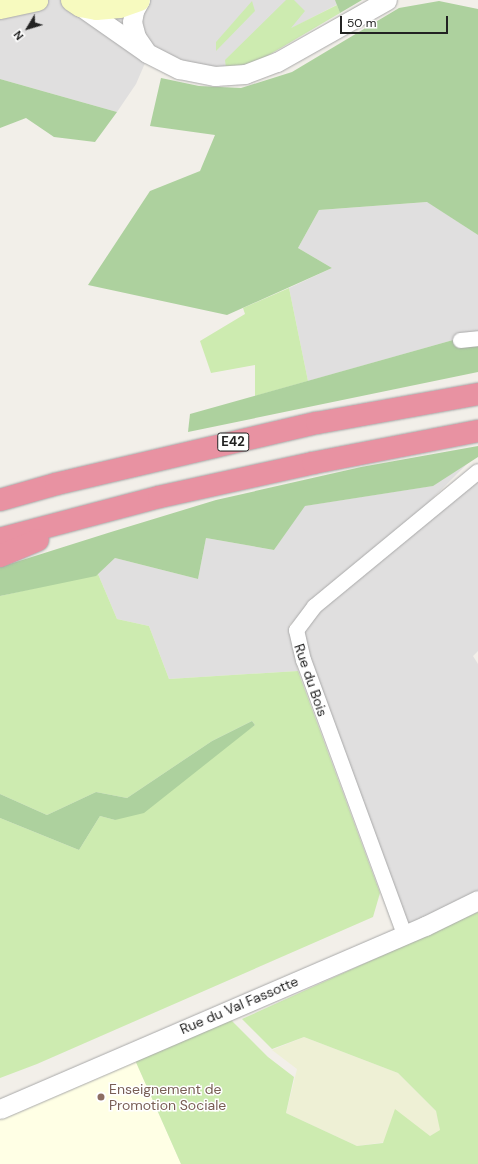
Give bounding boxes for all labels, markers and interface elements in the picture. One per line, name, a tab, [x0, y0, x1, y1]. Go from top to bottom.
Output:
north arrow	[8, 8, 48, 48]
scale bar	[342, 8, 450, 34]
text: 50 m	[347, 15, 376, 31]
text: N	[11, 28, 27, 43]
road number: E42	[217, 431, 249, 453]
street label: Rue du Bois	[291, 641, 331, 719]
street label: Rue du Val Fassotte	[177, 972, 301, 1038]
place label: Enseignement de Promotion Sociale	[109, 1081, 226, 1114]
marker: Enseignement de Promotion Sociale	[96, 1092, 106, 1102]

